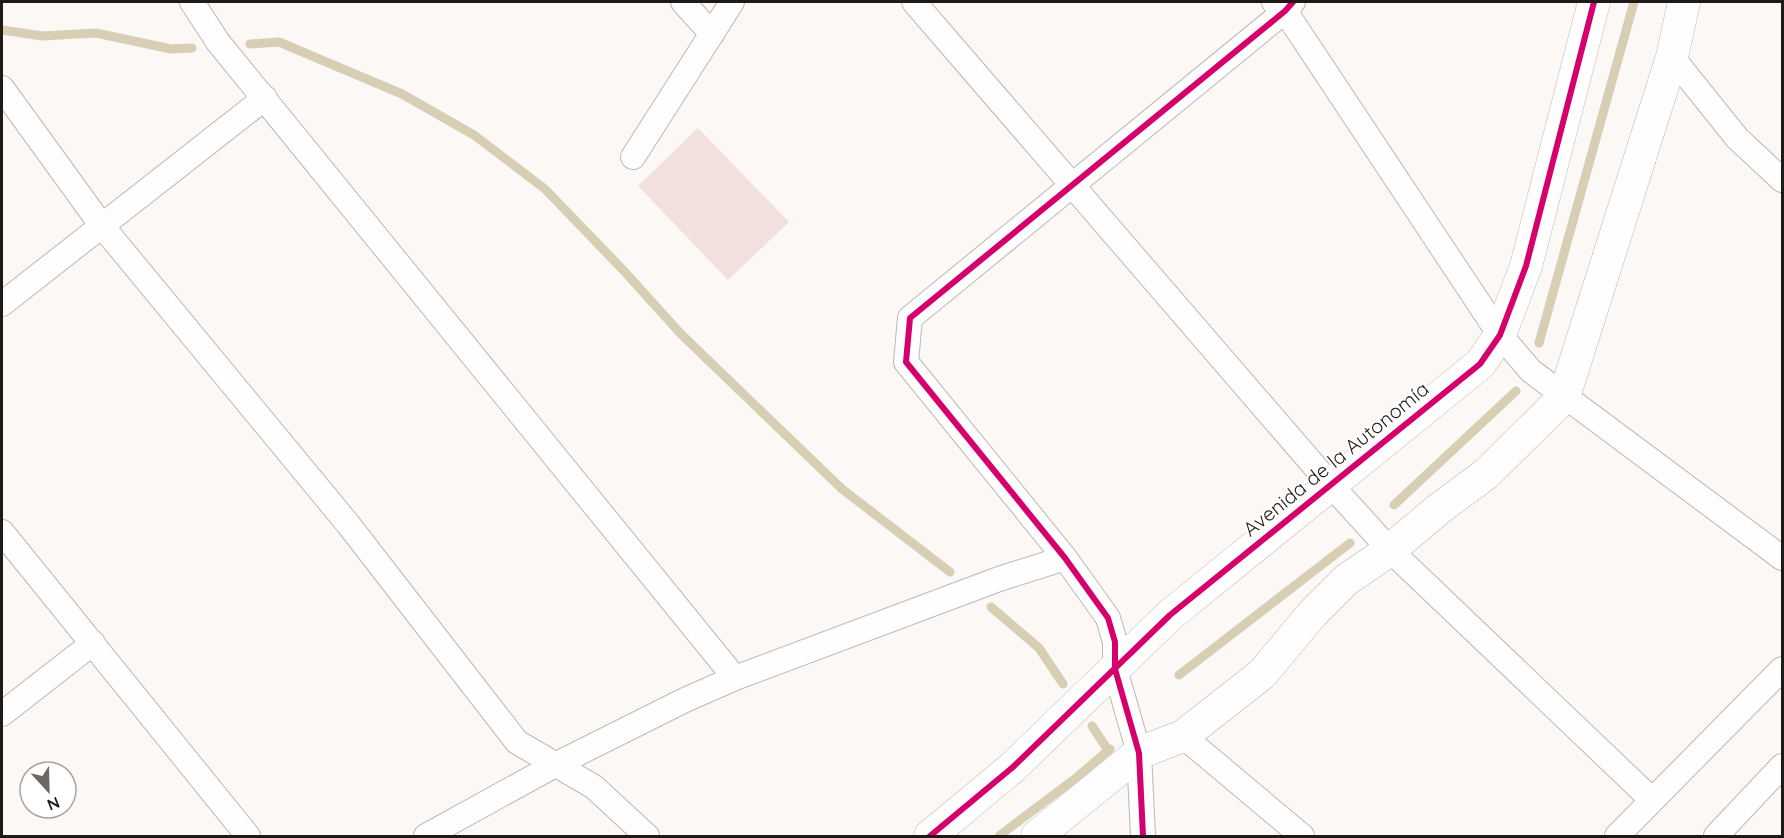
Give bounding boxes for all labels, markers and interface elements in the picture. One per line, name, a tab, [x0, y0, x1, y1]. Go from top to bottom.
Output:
street label: Avenida de la Autonomía	[1238, 376, 1434, 541]
north arrow	[18, 760, 78, 820]
text: N	[44, 792, 63, 815]

